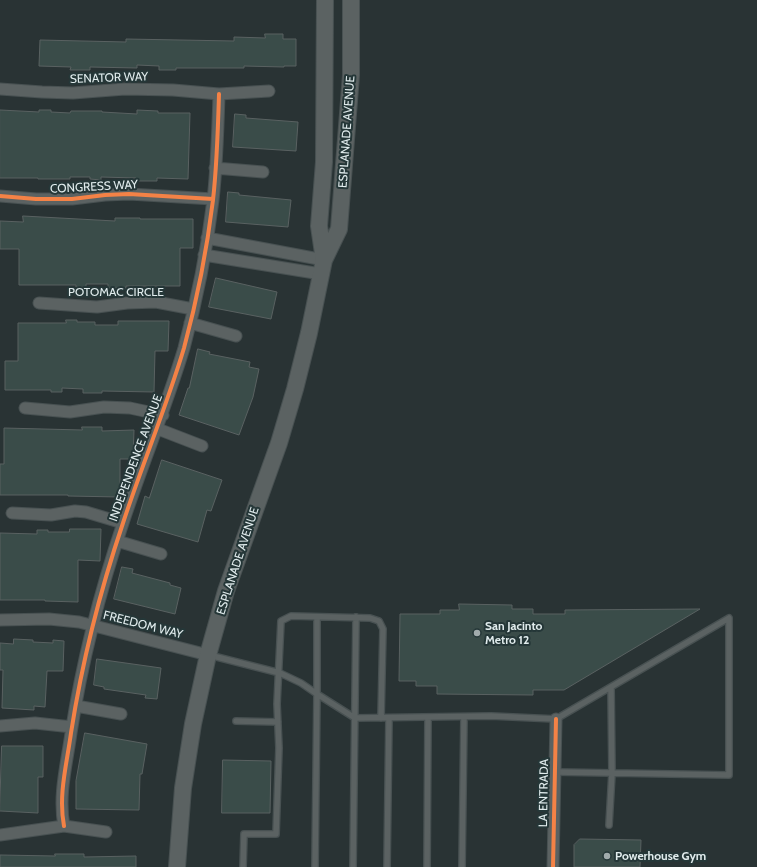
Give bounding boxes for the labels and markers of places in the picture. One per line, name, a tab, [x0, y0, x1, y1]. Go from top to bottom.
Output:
place label: San Jacinto Metro 12	[485, 619, 542, 647]
marker: San Jacinto Metro 12	[472, 628, 482, 638]
place label: Powerhouse Gym	[615, 849, 706, 863]
marker: Powerhouse Gym	[602, 851, 612, 861]

